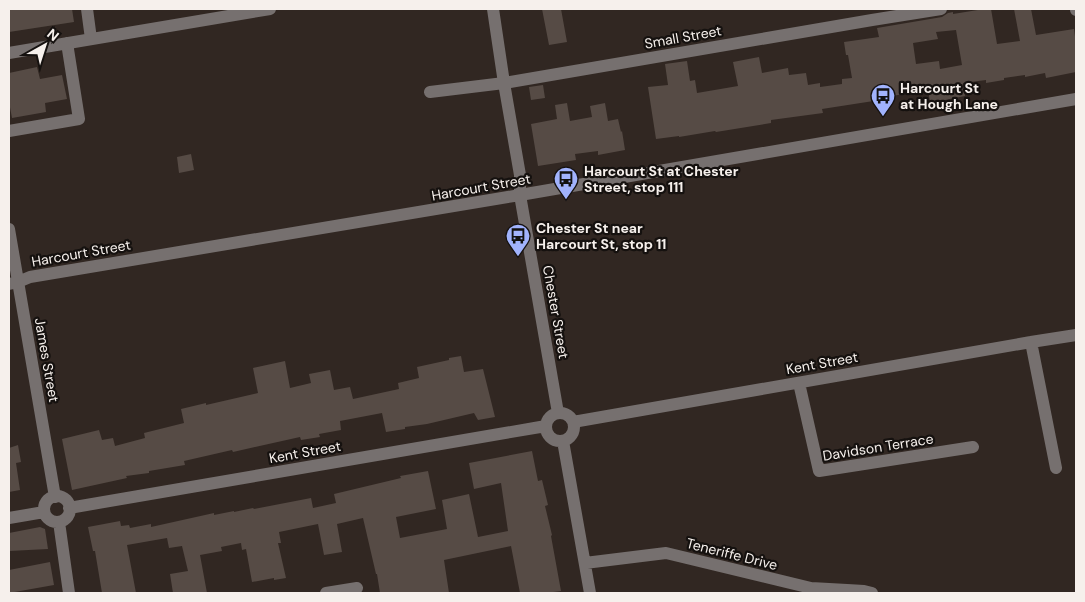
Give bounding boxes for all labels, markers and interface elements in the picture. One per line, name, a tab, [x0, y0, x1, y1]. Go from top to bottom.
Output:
north arrow	[20, 20, 70, 70]
street label: Small Street	[643, 21, 723, 53]
text: N	[44, 25, 63, 45]
place label: Harcourt St at Hough Lane	[900, 79, 998, 113]
bus stop icon: Harcourt St at Hough Lane	[870, 83, 896, 117]
place label: Harcourt St at Chester Street, stop 111	[584, 162, 739, 196]
bus stop icon: Harcourt St at Chester Street, stop 111	[553, 166, 579, 200]
street label: Harcourt Street	[430, 169, 532, 205]
place label: Chester St near Harcourt St, stop 11	[536, 219, 666, 253]
bus stop icon: Chester St near Harcourt St, stop 11	[505, 223, 531, 257]
street label: Harcourt Street	[30, 235, 132, 271]
street label: Chester Street	[539, 264, 573, 360]
street label: James Street	[31, 316, 63, 404]
street label: Kent Street	[785, 348, 859, 378]
street label: Davidson Terrace	[821, 429, 935, 465]
street label: Kent Street	[268, 437, 342, 467]
street label: Teneriffe Drive	[685, 534, 779, 574]

